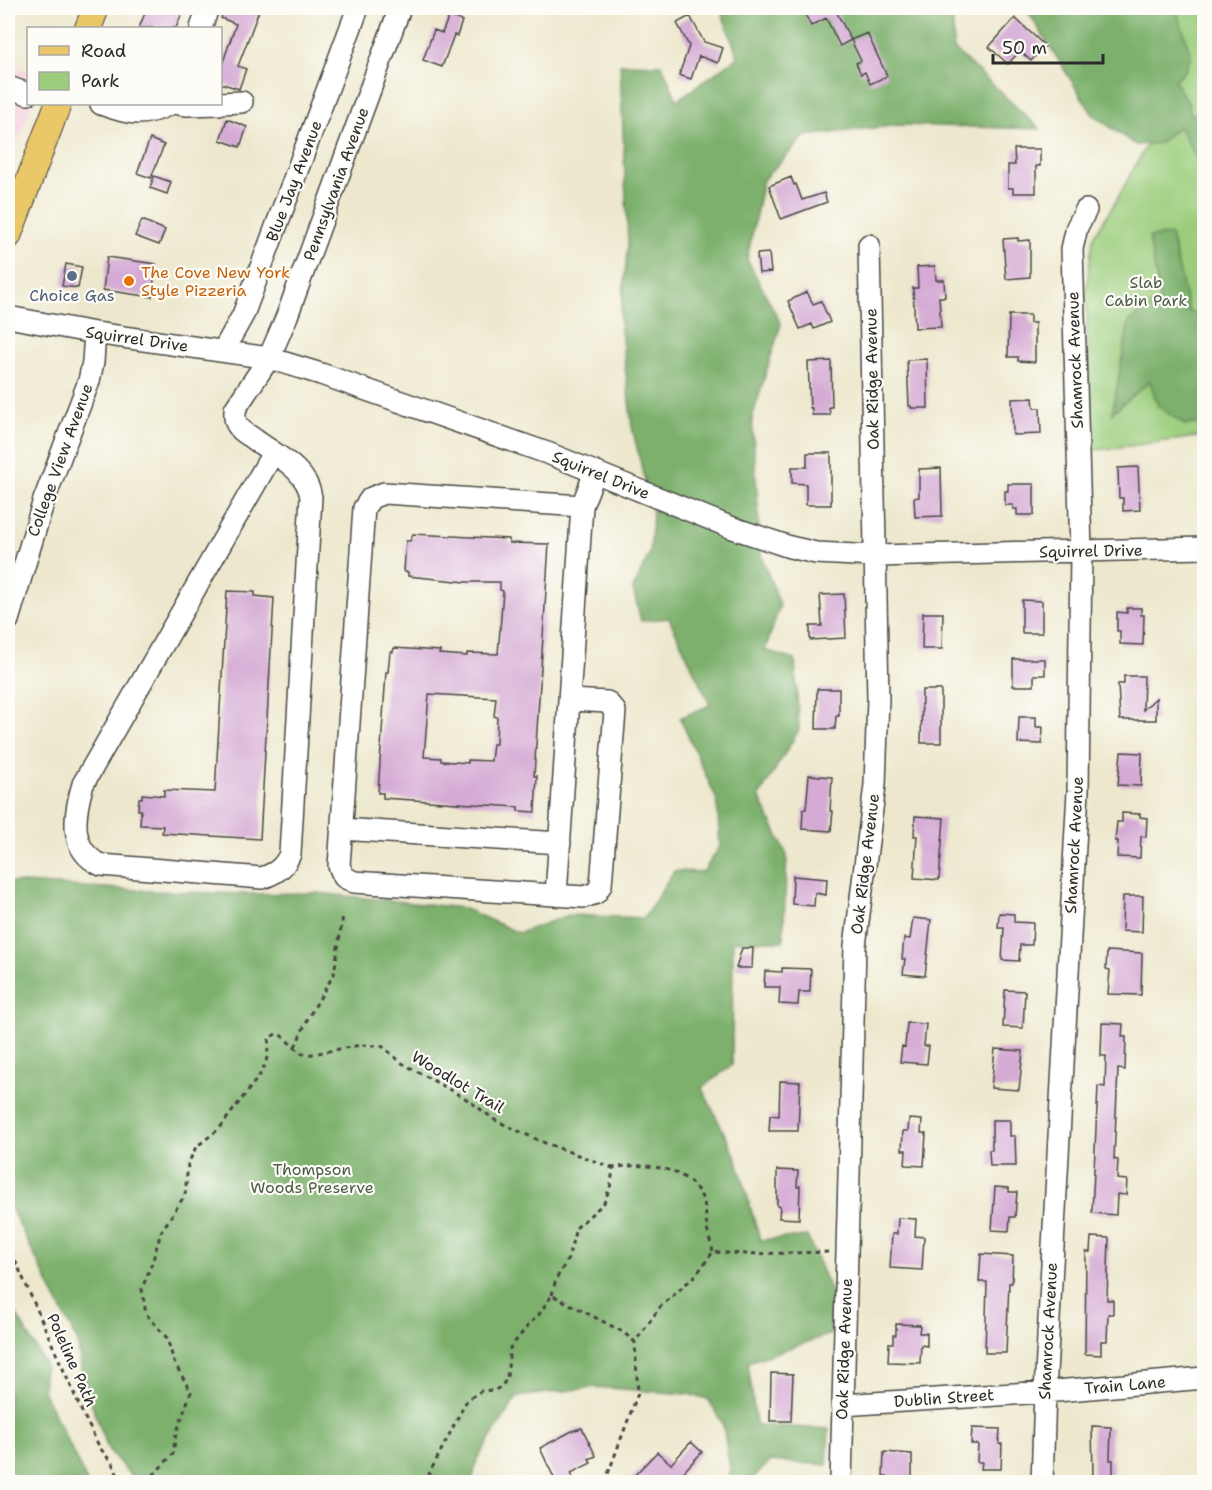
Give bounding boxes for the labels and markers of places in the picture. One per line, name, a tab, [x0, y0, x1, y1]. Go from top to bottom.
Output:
place label: The Cove New York Style Pizzeria	[141, 262, 290, 301]
marker: Choice Gas	[65, 269, 79, 283]
marker: The Cove New York Style Pizzeria	[122, 274, 136, 288]
place label: Choice Gas	[29, 285, 115, 306]

